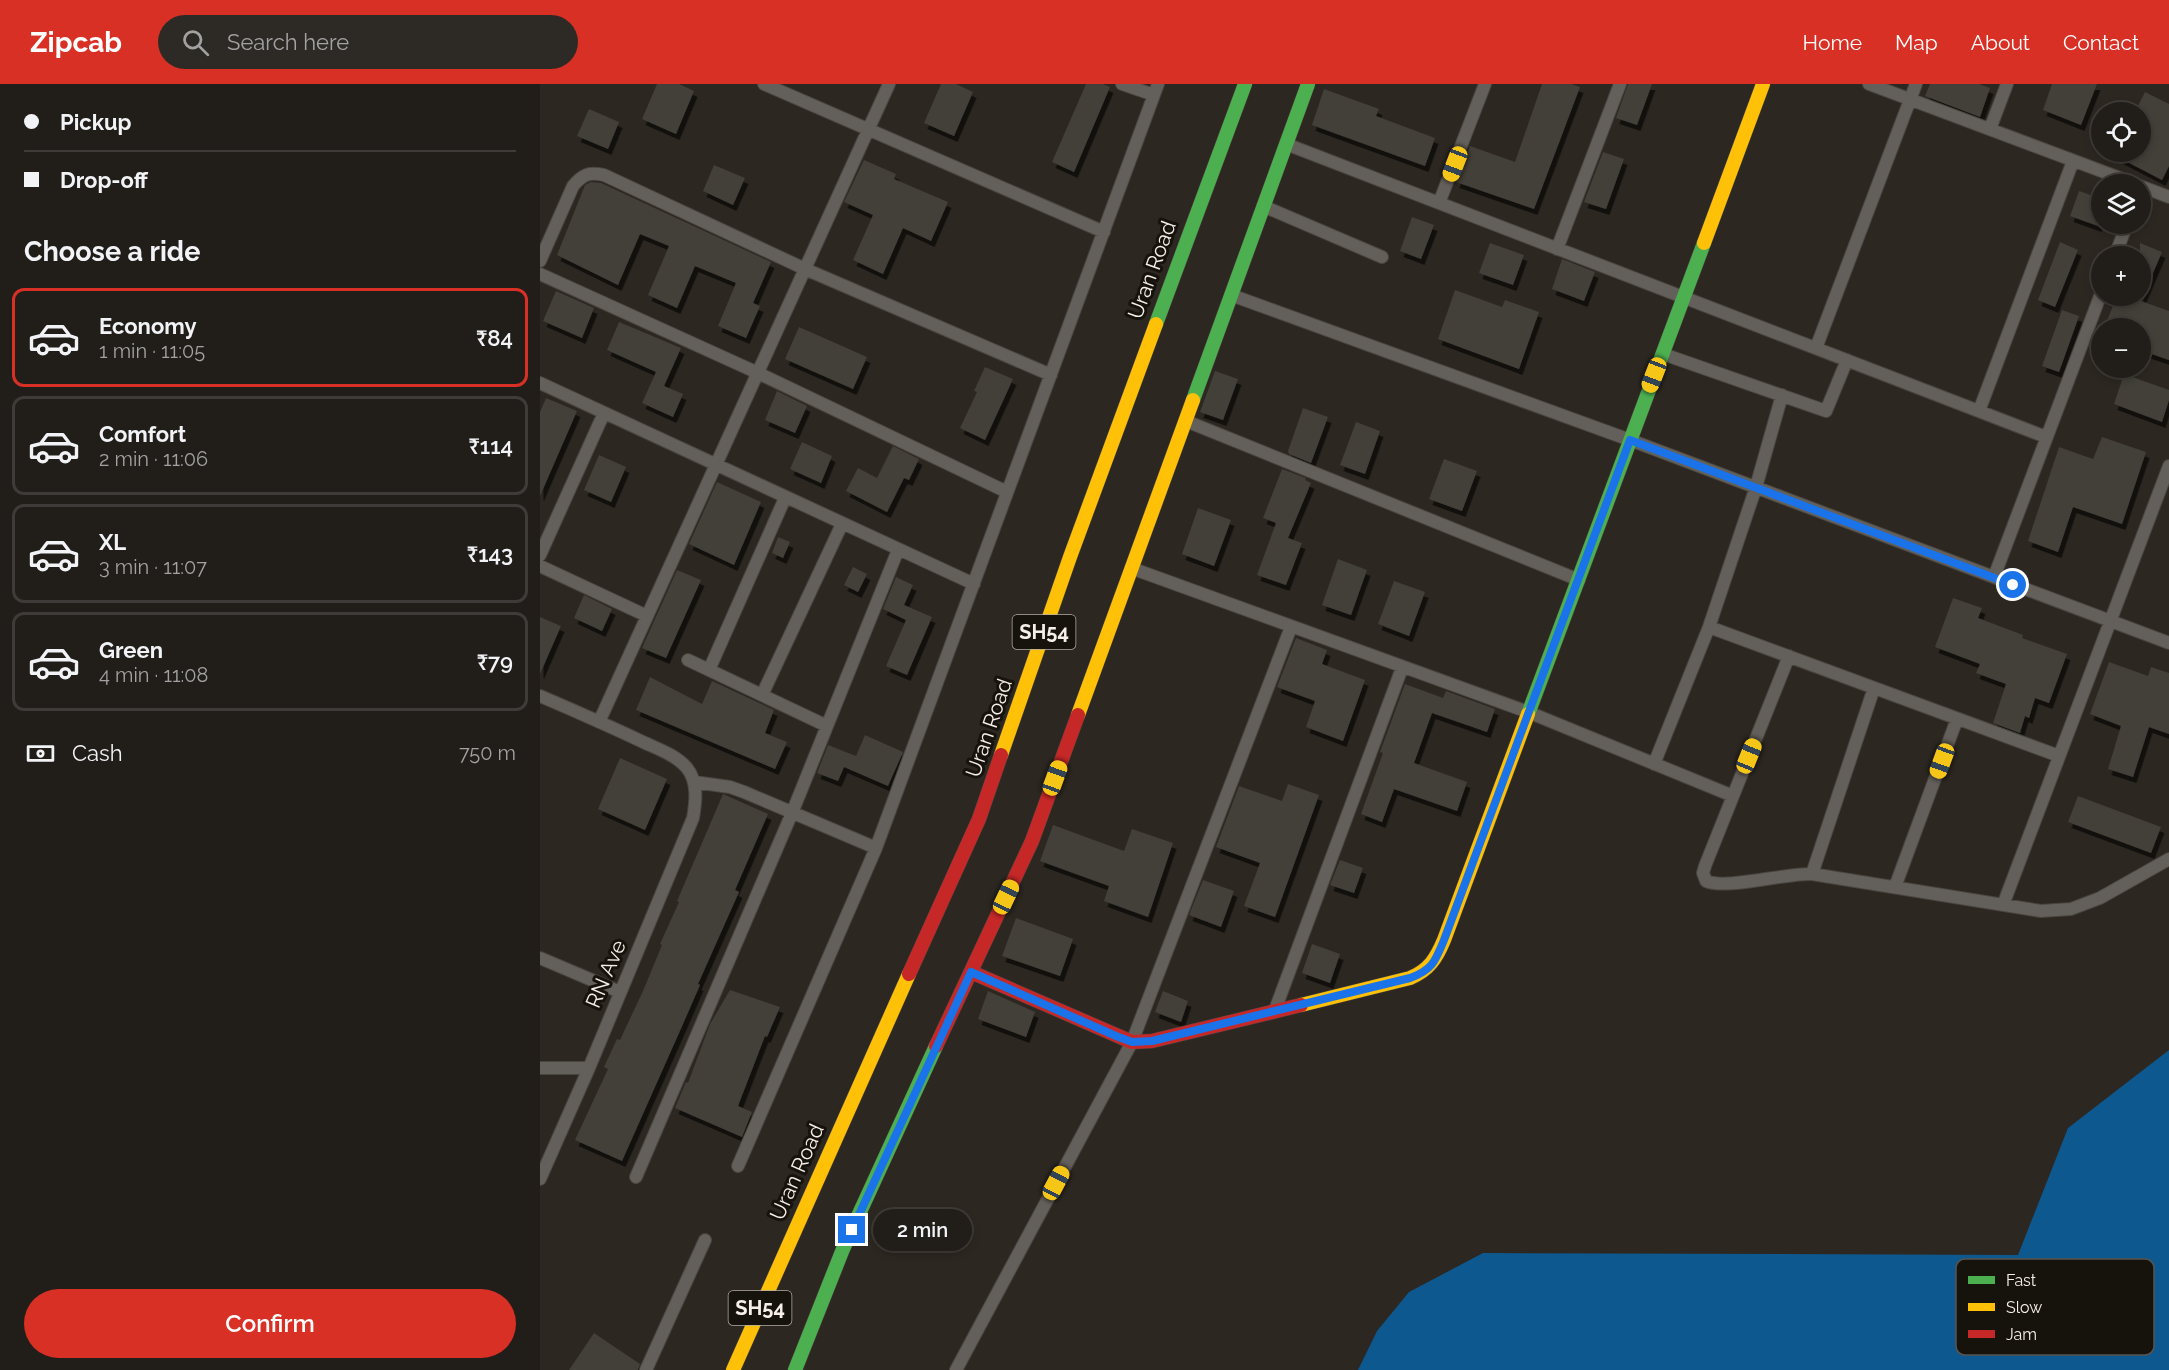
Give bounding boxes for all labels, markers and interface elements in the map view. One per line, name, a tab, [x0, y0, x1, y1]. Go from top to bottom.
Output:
search box	[158, 15, 578, 69]
text: Zipcab	[30, 26, 122, 59]
icon: search	[179, 26, 212, 59]
text: Search here	[227, 29, 349, 55]
text: Home	[1803, 30, 1862, 55]
text: Map	[1895, 30, 1938, 55]
text: About	[1971, 30, 2030, 55]
text: Contact	[2063, 30, 2139, 55]
map controls	[2091, 102, 2151, 378]
button: locate	[2091, 102, 2151, 162]
text: Pickup	[60, 109, 132, 135]
car	[1440, 144, 1470, 184]
text: Drop-off	[60, 167, 148, 193]
button: layers	[2091, 174, 2151, 234]
street label: Uran Road	[1122, 217, 1181, 322]
text: Choose a ride	[24, 236, 200, 267]
button: +	[2091, 246, 2151, 306]
icon: car	[27, 311, 81, 365]
text: Economy	[99, 313, 197, 339]
button: −	[2091, 318, 2151, 378]
text: ₹84	[476, 325, 513, 351]
text: 1 min · 11:05	[99, 339, 205, 363]
car	[1639, 355, 1669, 395]
icon: car	[27, 419, 81, 473]
text: Comfort	[99, 421, 186, 447]
text: ₹114	[469, 433, 513, 459]
text: 2 min · 11:06	[99, 447, 208, 471]
icon: car	[27, 527, 81, 581]
text: XL	[99, 529, 126, 555]
text: ₹143	[467, 541, 513, 567]
text: 3 min · 11:07	[99, 555, 207, 579]
route start	[1999, 571, 2026, 598]
road number: SH54	[1012, 615, 1076, 649]
icon: car	[27, 635, 81, 689]
text: Green	[99, 637, 163, 663]
text: ₹79	[477, 649, 513, 675]
text: 4 min · 11:08	[99, 663, 208, 687]
street label: Uran Road	[960, 675, 1017, 780]
car	[1734, 736, 1764, 776]
icon: cash	[24, 737, 57, 770]
text: Cash	[72, 740, 123, 766]
text: 750 m	[459, 741, 516, 765]
car	[1927, 741, 1957, 781]
car	[1040, 758, 1070, 798]
car	[990, 877, 1022, 917]
street label: RN Ave	[580, 936, 631, 1011]
street label: Uran Road	[764, 1120, 829, 1224]
car	[1040, 1163, 1072, 1203]
callout: 2 min	[873, 1209, 972, 1251]
route end	[838, 1216, 865, 1243]
text: 2 min	[897, 1218, 948, 1242]
legend	[1956, 1259, 2154, 1355]
text: Fast	[2006, 1271, 2037, 1290]
button: Confirm	[24, 1289, 516, 1358]
road number: SH54	[728, 1291, 792, 1325]
text: Slow	[2006, 1298, 2042, 1317]
text: Jam	[2006, 1325, 2037, 1344]

